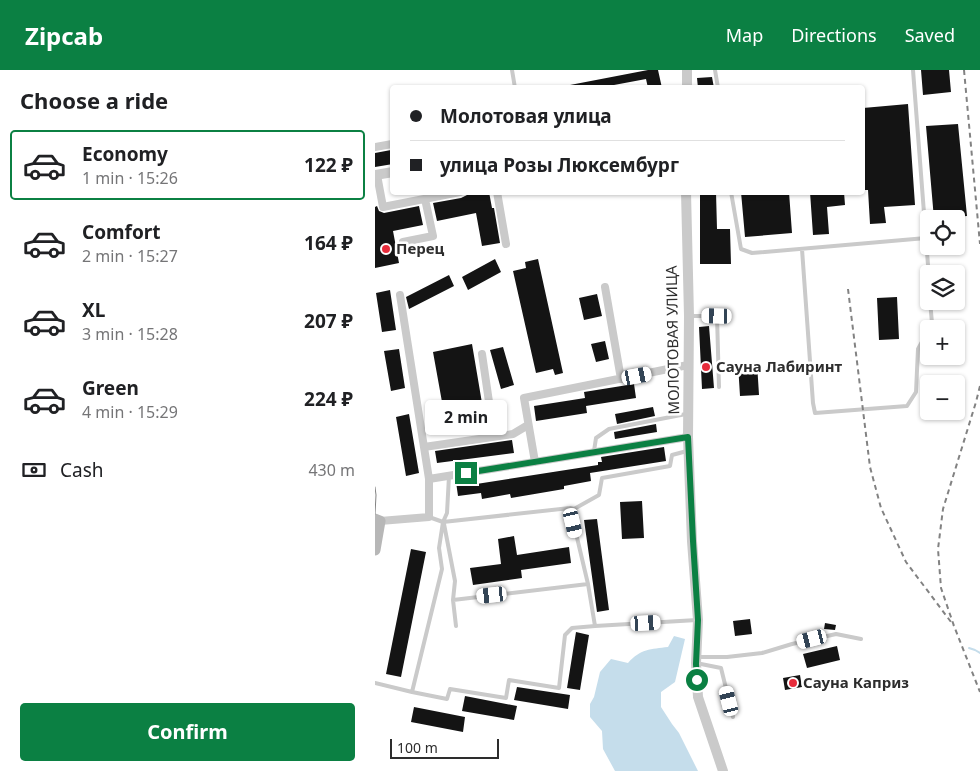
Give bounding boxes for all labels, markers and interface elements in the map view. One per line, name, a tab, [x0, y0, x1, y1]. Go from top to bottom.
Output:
text: Zipcab	[25, 19, 103, 52]
text: Map	[726, 23, 763, 47]
text: Directions	[791, 23, 877, 47]
text: Saved	[905, 23, 955, 47]
text: Choose a ride	[20, 85, 168, 115]
text: Молотовая улица	[440, 103, 612, 129]
text: Economy	[82, 141, 168, 167]
icon: car	[22, 143, 67, 188]
text: 122 ₽	[304, 152, 353, 178]
text: улица Розы Люксембург	[440, 152, 679, 178]
text: 1 min · 15:26	[82, 167, 178, 189]
map controls	[920, 210, 965, 420]
button: locate	[920, 210, 965, 255]
text: Comfort	[82, 219, 161, 245]
icon: car	[22, 221, 67, 266]
text: 164 ₽	[304, 230, 353, 256]
place label: Перец	[396, 238, 444, 258]
marker: Перец	[380, 243, 392, 255]
text: 2 min · 15:27	[82, 245, 178, 267]
street label: МОЛОТОВАЯ УЛИЦА	[661, 265, 683, 415]
button: layers	[920, 265, 965, 310]
text: XL	[82, 297, 105, 323]
icon: car	[22, 299, 67, 344]
text: 207 ₽	[304, 308, 353, 334]
car	[701, 308, 732, 324]
button: +	[920, 320, 965, 365]
text: 3 min · 15:28	[82, 323, 178, 345]
place label: Сауна Лабиринт	[716, 356, 843, 376]
marker: Сауна Лабиринт	[700, 361, 712, 373]
car	[620, 366, 653, 386]
text: Green	[82, 375, 139, 401]
button: −	[920, 375, 965, 420]
icon: car	[22, 377, 67, 422]
text: 224 ₽	[304, 386, 353, 412]
callout: 2 min	[425, 400, 507, 436]
text: 4 min · 15:29	[82, 401, 178, 423]
text: 2 min	[444, 406, 488, 428]
icon: cash	[20, 456, 48, 484]
text: Cash	[60, 457, 104, 483]
text: 430 m	[308, 459, 355, 481]
route end	[455, 462, 477, 484]
car	[562, 507, 583, 539]
car	[476, 586, 507, 604]
car	[630, 615, 661, 631]
car	[795, 628, 828, 650]
route start	[686, 669, 708, 691]
place label: Сауна Каприз	[803, 672, 909, 692]
marker: Сауна Каприз	[787, 677, 799, 689]
car	[718, 685, 739, 717]
button: Confirm	[20, 703, 355, 761]
scale bar	[390, 736, 499, 759]
text: 100 m	[397, 738, 438, 757]

